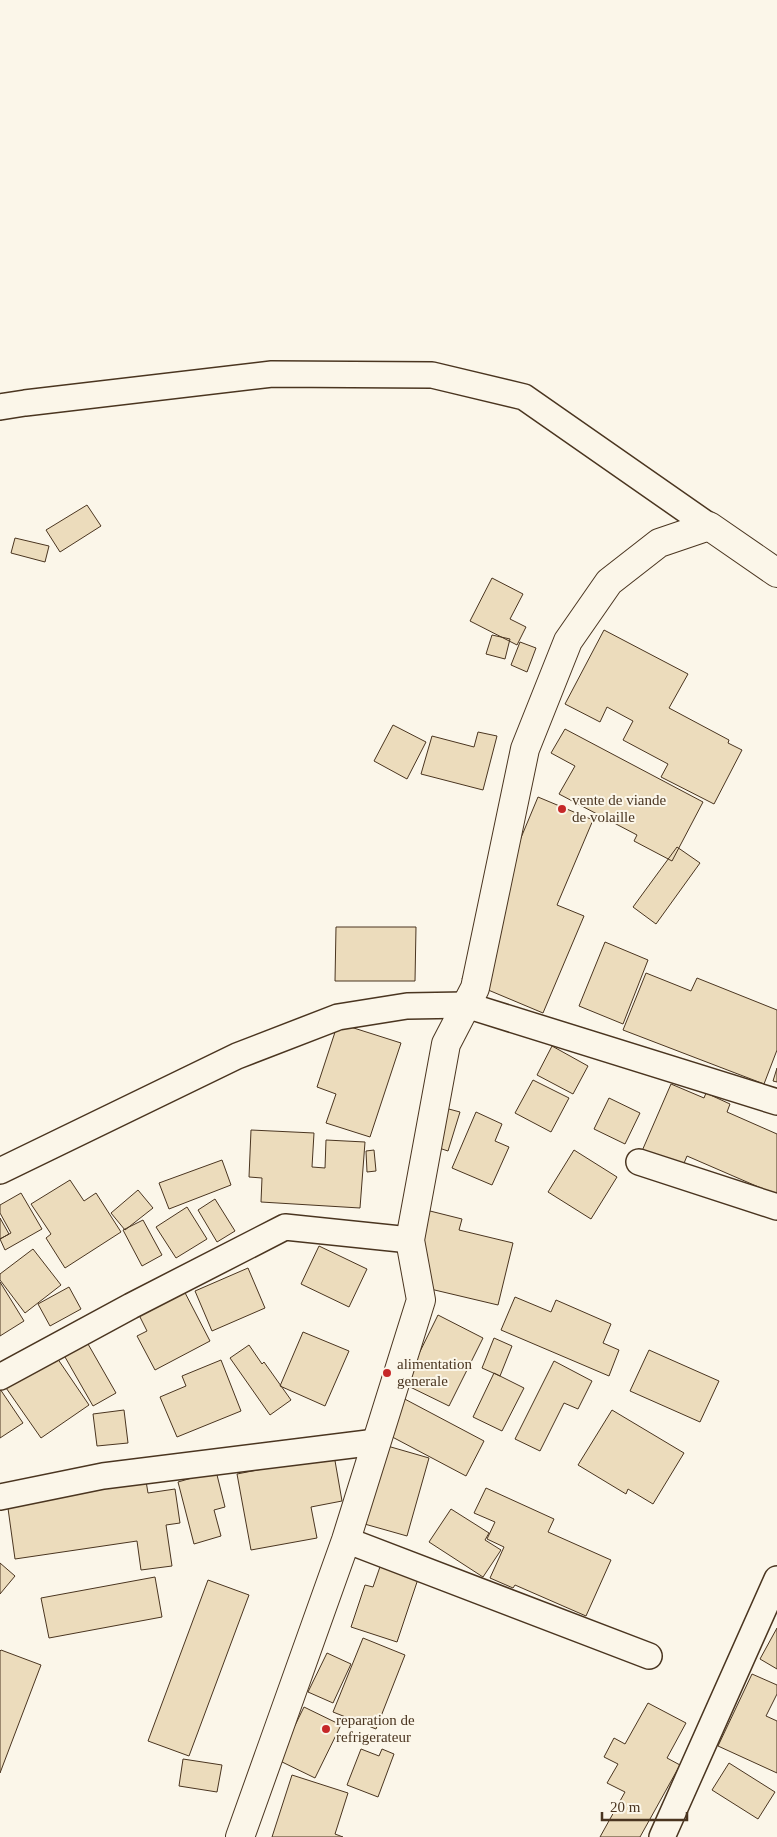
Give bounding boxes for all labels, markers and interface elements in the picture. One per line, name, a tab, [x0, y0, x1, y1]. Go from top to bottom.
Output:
place label: vente de viande de volaille	[572, 792, 666, 825]
marker: vente de viande de volaille	[556, 803, 568, 815]
place label: alimentation generale	[397, 1356, 472, 1389]
marker: alimentation generale	[381, 1367, 393, 1379]
place label: reparation de refrigerateur	[336, 1712, 415, 1745]
marker: reparation de refrigerateur	[320, 1723, 332, 1735]
scale bar	[602, 1790, 687, 1822]
text: 20 m	[610, 1799, 641, 1815]

